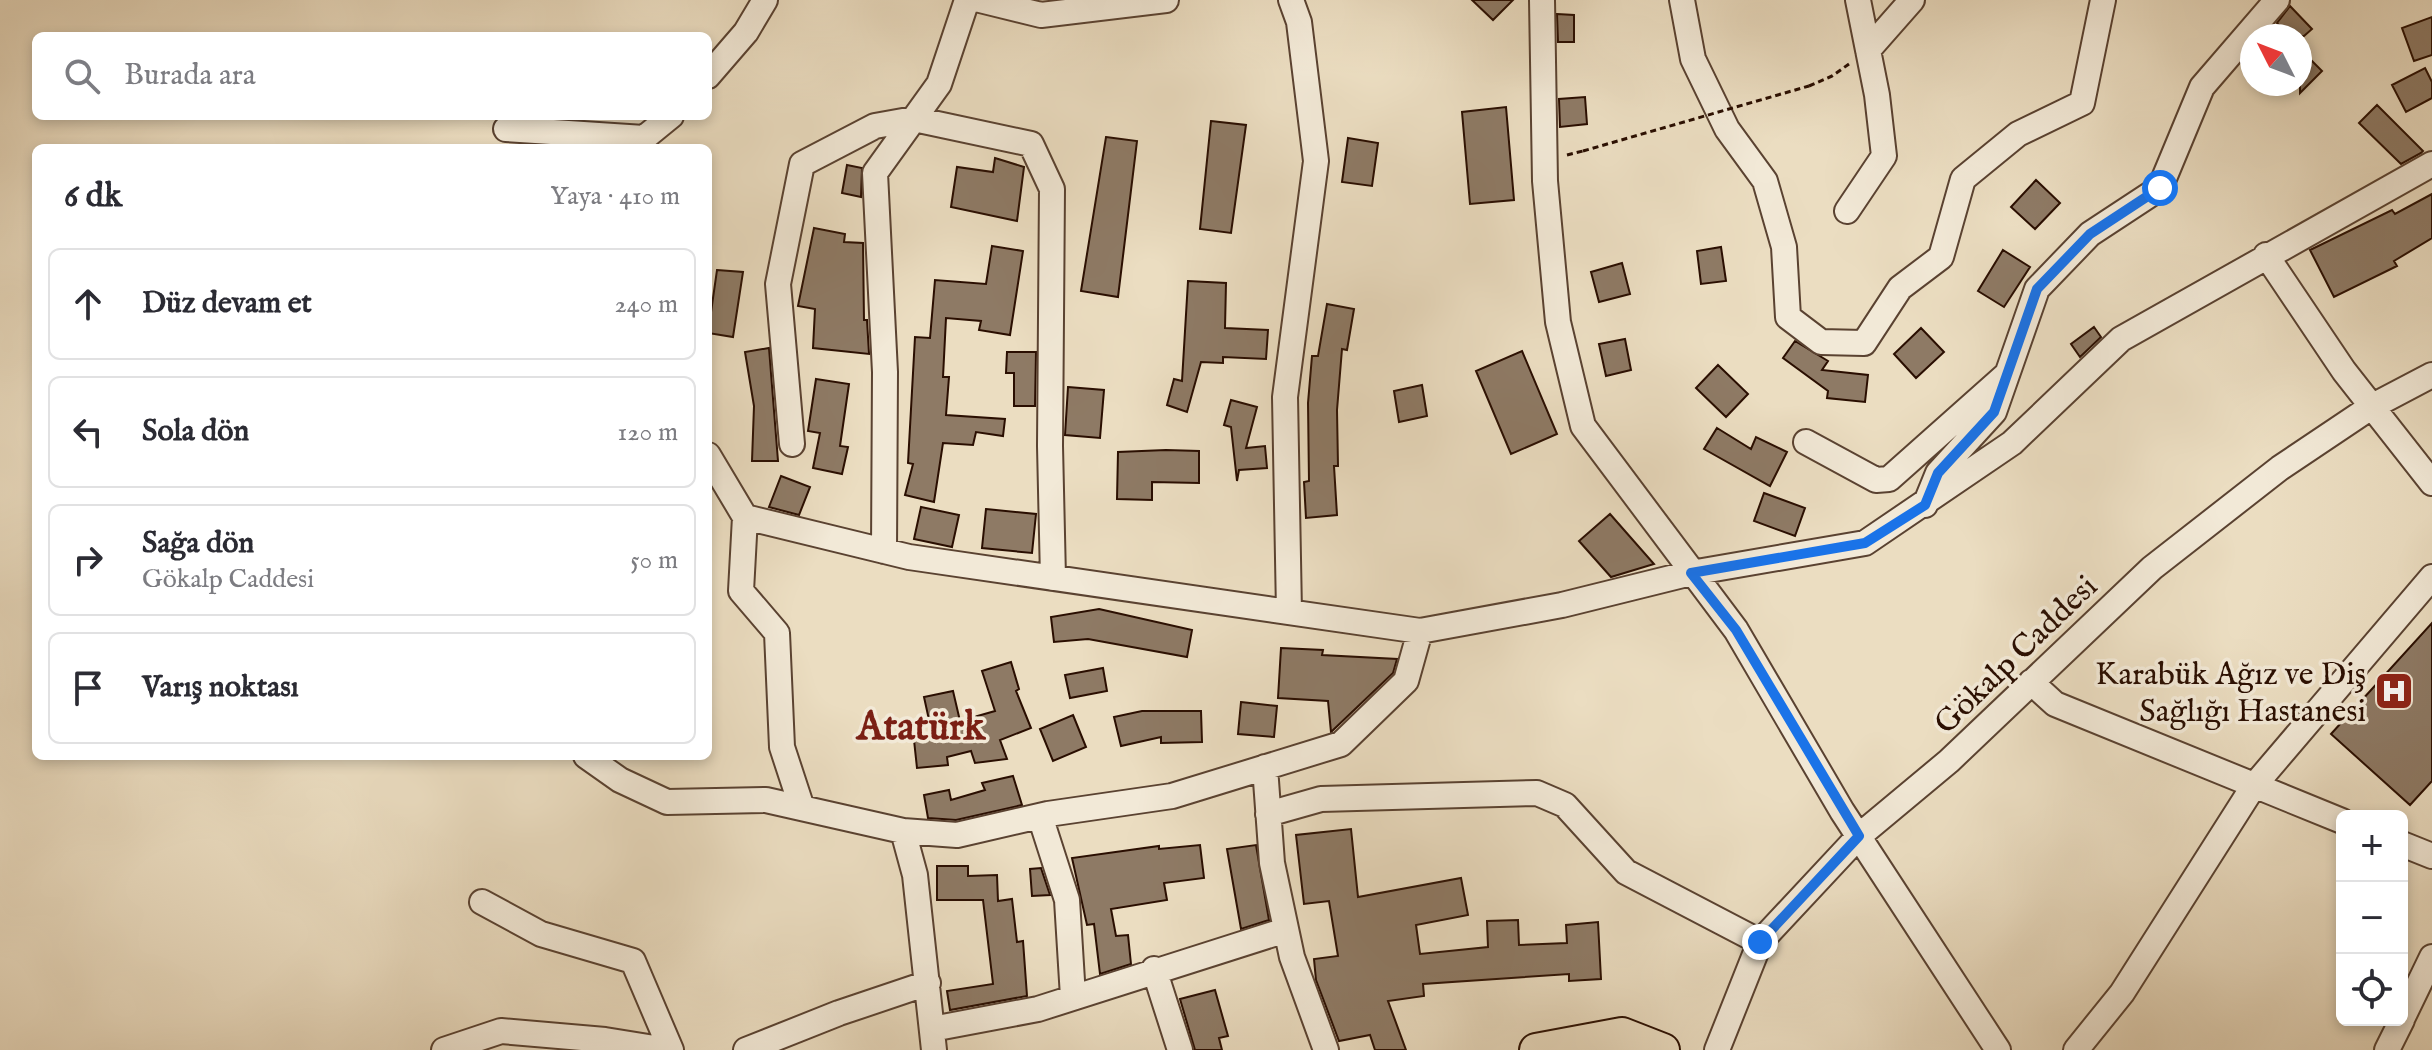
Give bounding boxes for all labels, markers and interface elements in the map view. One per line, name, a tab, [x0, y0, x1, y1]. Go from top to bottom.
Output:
north arrow	[2240, 24, 2312, 96]
search box	[32, 32, 712, 120]
icon: search	[60, 54, 104, 98]
text: Burada ara	[124, 57, 256, 95]
route start	[2142, 170, 2178, 206]
text: 6 dk	[64, 175, 122, 218]
text: Yaya · 410 m	[550, 180, 680, 213]
icon: ahead	[66, 282, 110, 326]
text: Düz devam et	[142, 285, 312, 323]
text: 240 m	[615, 288, 678, 321]
icon: left	[66, 410, 110, 454]
text: Sola dön	[142, 413, 249, 451]
text: 120 m	[618, 416, 678, 449]
text: Sağa dön	[142, 525, 254, 563]
icon: right	[66, 538, 110, 582]
text: 50 m	[630, 544, 678, 577]
text: Gökalp Caddesi	[142, 563, 314, 596]
street label: Gökalp Caddesi	[1926, 567, 2107, 744]
place label: Karabük Ağız ve Diş Sağlığı Hastanesi	[2095, 655, 2366, 733]
icon: arrive	[66, 666, 110, 710]
text: Varış noktası	[142, 669, 299, 707]
hospital icon: Karabük Ağız ve Diş Sağlığı Hastanesi	[2373, 670, 2415, 712]
district label: Atatürk	[855, 703, 987, 754]
map controls	[2336, 810, 2408, 1026]
button: +	[2336, 810, 2408, 882]
button: −	[2336, 882, 2408, 954]
route end	[1742, 924, 1778, 960]
button: locate	[2336, 954, 2408, 1026]

